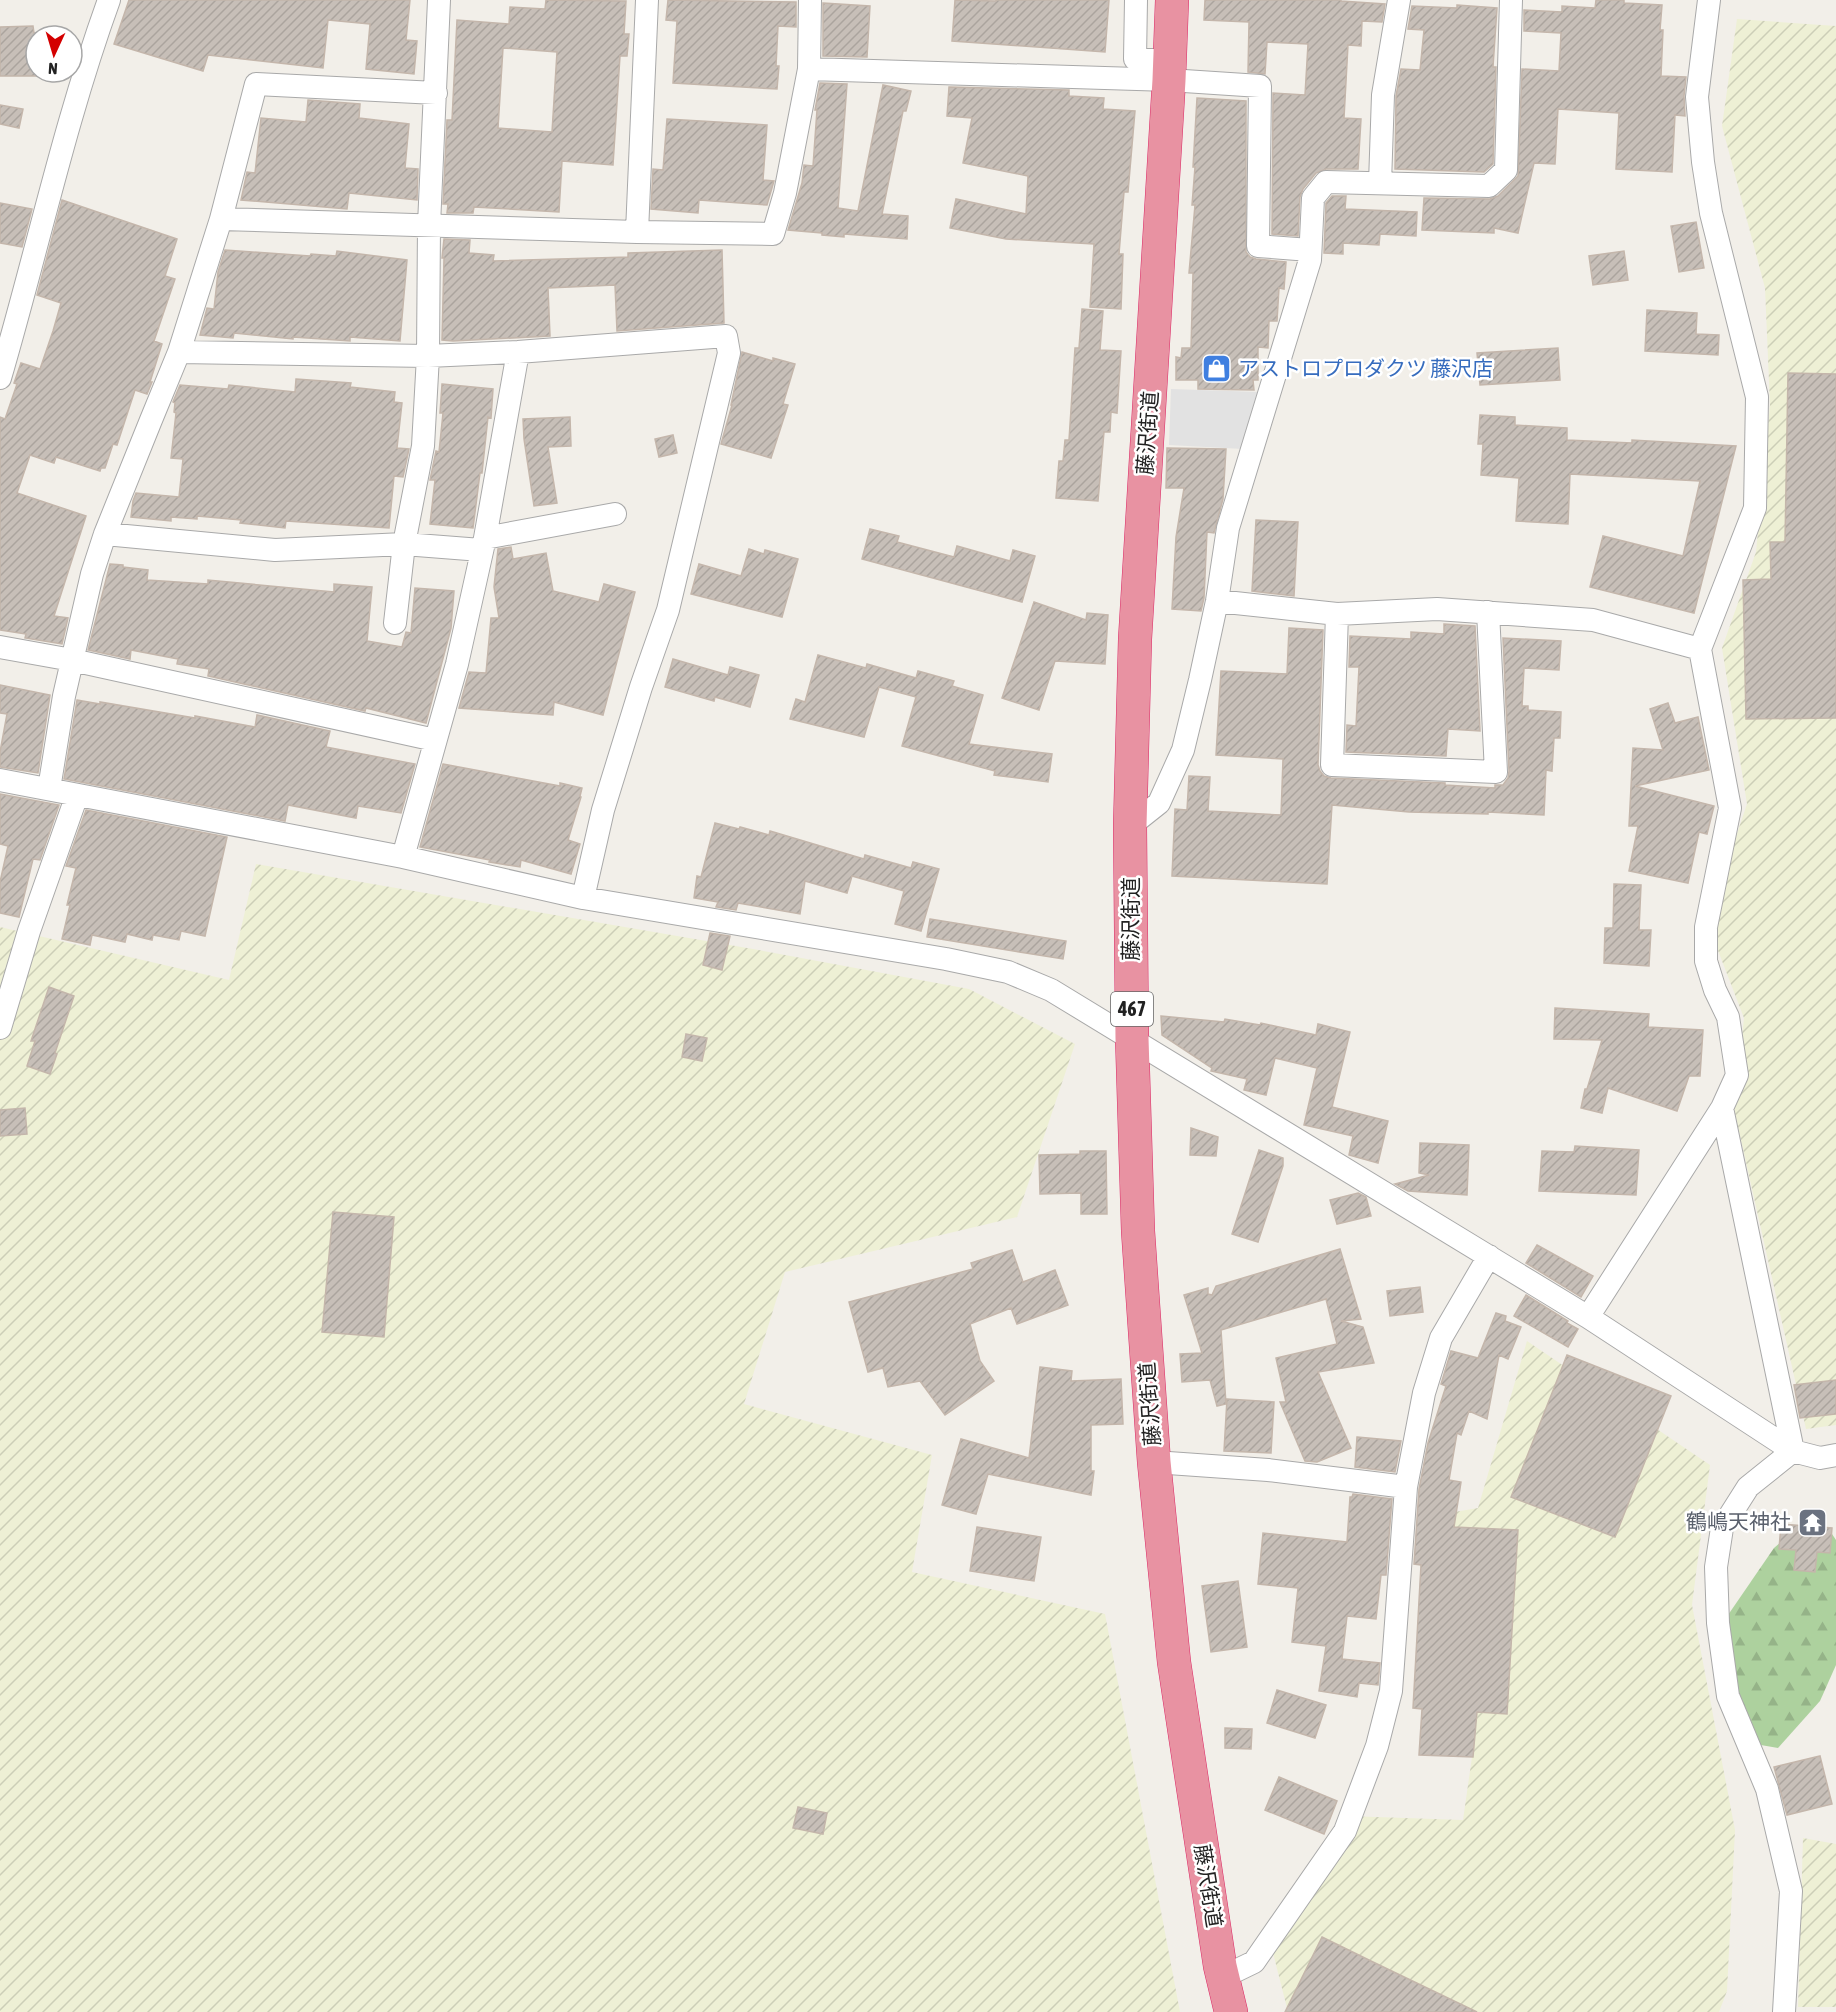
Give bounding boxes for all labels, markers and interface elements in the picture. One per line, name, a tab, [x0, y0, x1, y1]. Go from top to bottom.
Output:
north arrow	[24, 24, 84, 84]
text: N	[48, 60, 58, 78]
shop icon: アストロプロダクツ 藤沢店	[1201, 353, 1233, 385]
place label: アストロプロダクツ 藤沢店	[1238, 356, 1493, 380]
street label: 藤沢街道	[1132, 390, 1162, 476]
street label: 藤沢街道	[1118, 877, 1142, 961]
road number: 467	[1111, 992, 1153, 1026]
street label: 藤沢街道	[1134, 1361, 1164, 1447]
temple icon: 鶴嶋天神社	[1796, 1506, 1828, 1538]
place label: 鶴嶋天神社	[1686, 1509, 1791, 1533]
street label: 藤沢街道	[1191, 1842, 1227, 1929]

